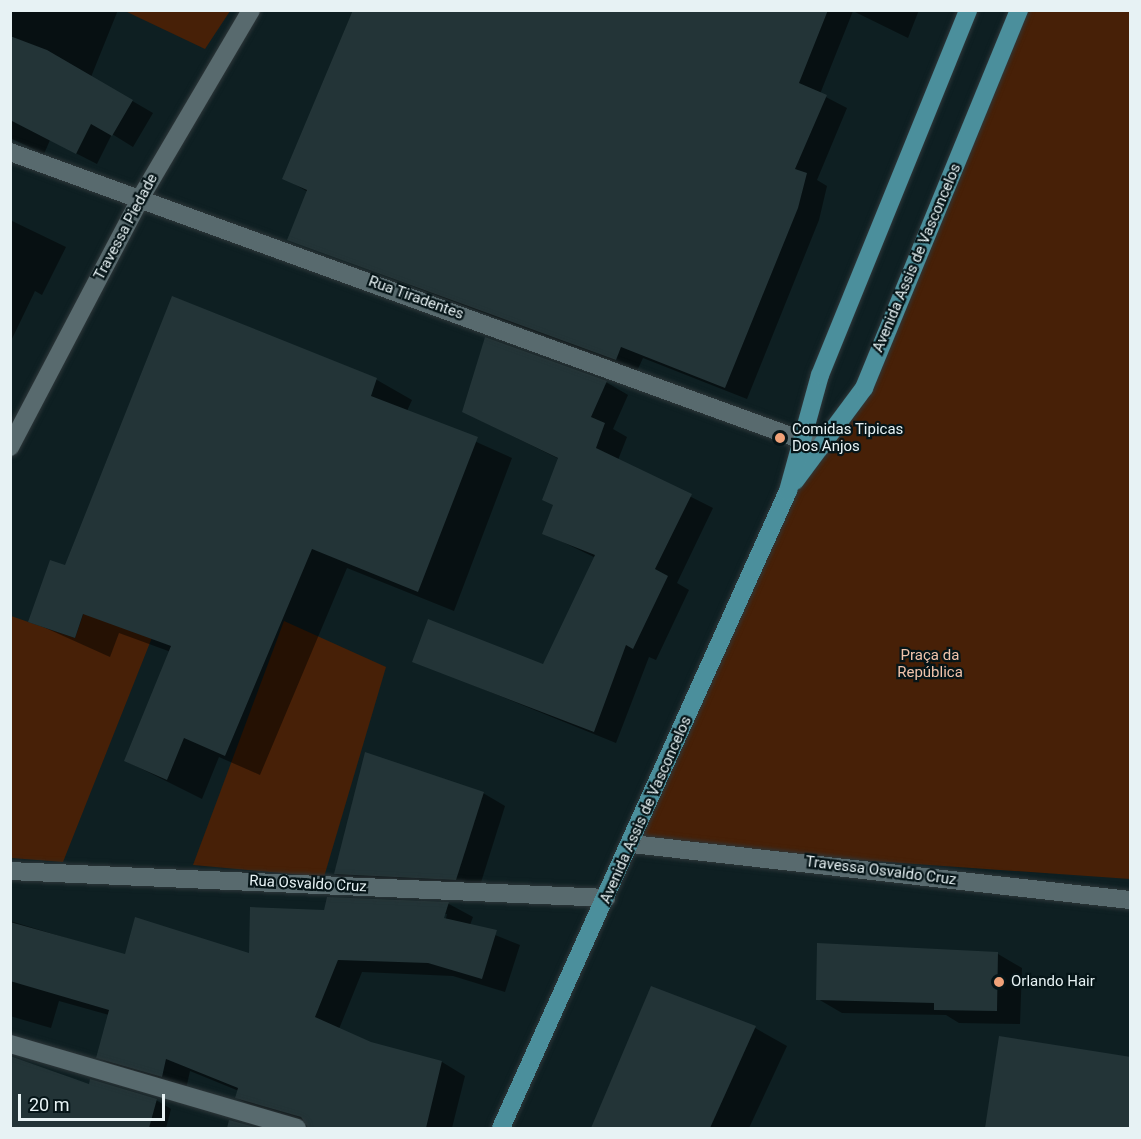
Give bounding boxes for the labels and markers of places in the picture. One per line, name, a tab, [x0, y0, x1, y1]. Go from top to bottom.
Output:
place label: Comidas Tipicas Dos Anjos	[792, 420, 904, 455]
marker: Comidas Tipicas Dos Anjos	[773, 431, 787, 445]
place label: Orlando Hair	[1011, 973, 1095, 991]
marker: Orlando Hair	[992, 975, 1006, 989]

